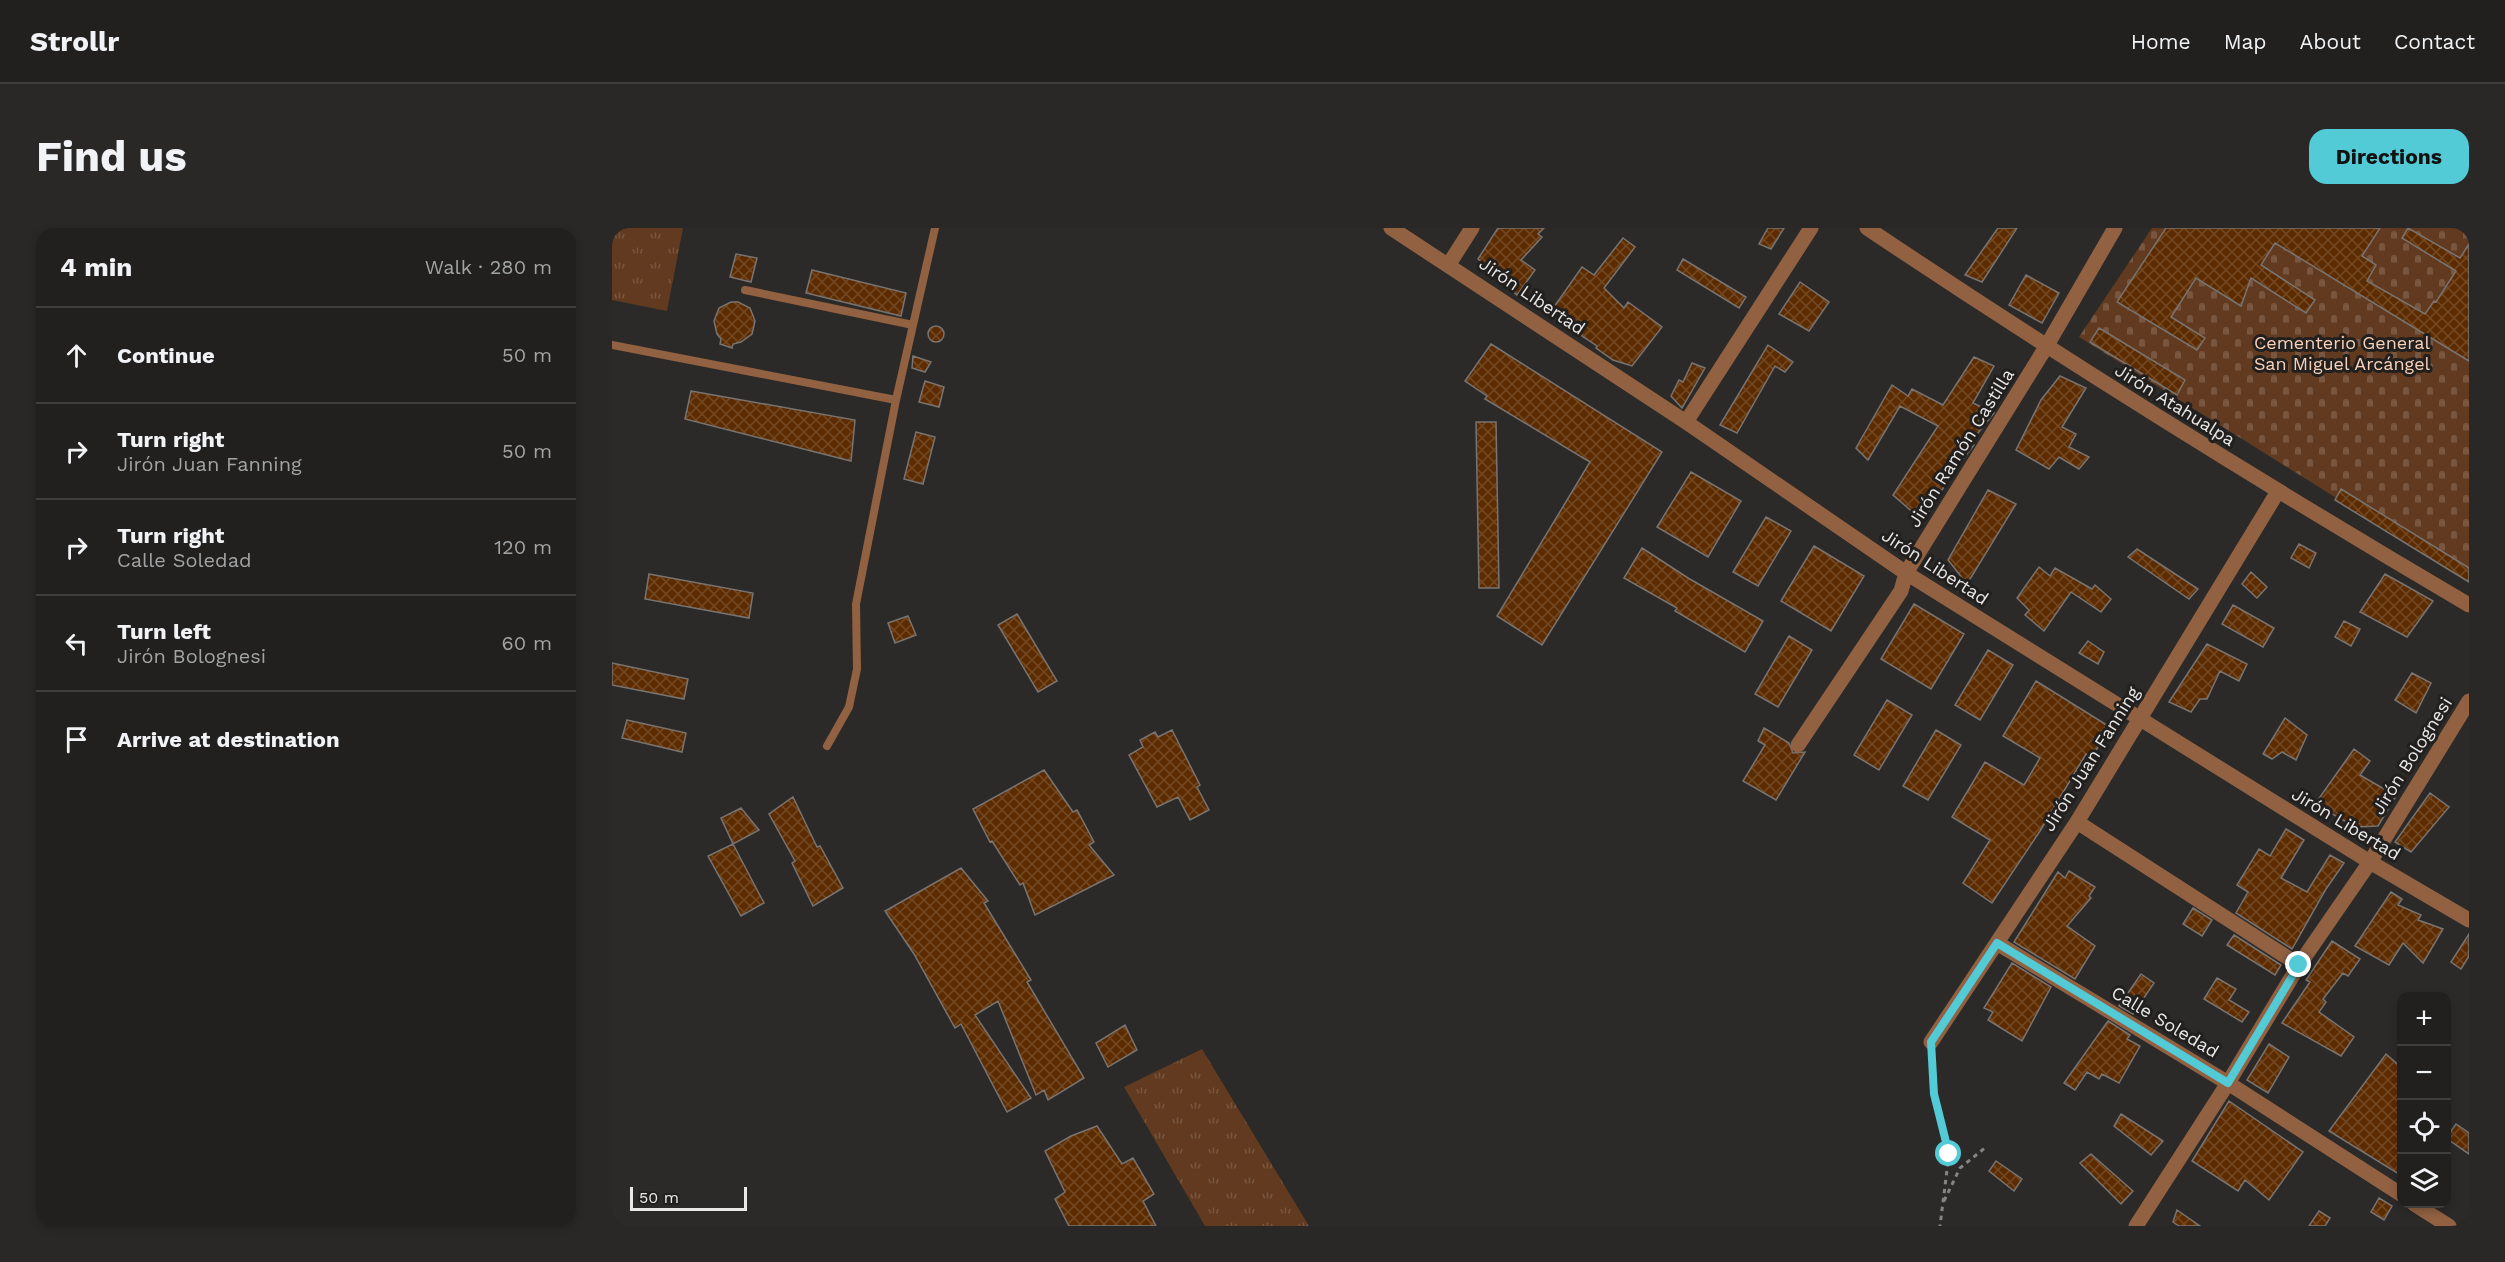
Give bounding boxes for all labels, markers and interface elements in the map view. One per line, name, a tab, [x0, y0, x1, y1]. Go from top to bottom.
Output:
text: Strollr	[30, 25, 119, 58]
text: Home	[2131, 29, 2191, 54]
text: Map	[2224, 29, 2267, 54]
text: About	[2300, 29, 2361, 54]
text: Contact	[2394, 29, 2475, 54]
button: Directions	[2309, 129, 2469, 184]
text: Find us	[36, 132, 187, 181]
text: 4 min	[60, 252, 132, 282]
street label: Jirón Libertad	[1475, 252, 1589, 339]
text: Walk · 280 m	[425, 255, 552, 279]
park label: Cementerio General San Miguel Arcángel	[2254, 332, 2431, 374]
icon: ahead	[60, 339, 93, 372]
text: Continue	[117, 343, 215, 368]
text: 50 m	[502, 343, 552, 367]
street label: Jirón Atahualpa	[2111, 359, 2239, 450]
street label: Jirón Ramón Castilla	[1903, 365, 2018, 531]
text: Turn right	[117, 427, 224, 452]
icon: right	[60, 435, 93, 468]
text: 50 m	[502, 439, 552, 463]
text: Jirón Juan Fanning	[117, 452, 302, 476]
text: Turn right	[117, 523, 224, 548]
street label: Jirón Libertad	[1878, 524, 1993, 609]
icon: right	[60, 531, 93, 564]
text: 120 m	[494, 535, 552, 559]
text: Calle Soledad	[117, 548, 252, 572]
text: Turn left	[117, 619, 211, 644]
icon: left	[60, 627, 93, 660]
text: 60 m	[502, 631, 552, 655]
text: Jirón Bolognesi	[117, 644, 266, 668]
street label: Jirón Juan Fanning	[2038, 682, 2144, 835]
street label: Jirón Bolognesi	[2367, 693, 2456, 818]
icon: arrive	[60, 723, 93, 756]
text: Arrive at destination	[117, 727, 340, 752]
street label: Jirón Libertad	[2288, 783, 2404, 864]
route end	[2285, 951, 2311, 977]
street label: Calle Soledad	[2108, 981, 2223, 1062]
map controls	[2397, 992, 2451, 1208]
button: +	[2397, 992, 2451, 1046]
button: −	[2397, 1046, 2451, 1100]
button: locate	[2397, 1100, 2451, 1154]
route start	[1935, 1140, 1961, 1166]
button: layers	[2397, 1154, 2451, 1208]
scale bar	[630, 1184, 747, 1212]
text: 50 m	[639, 1188, 679, 1207]

